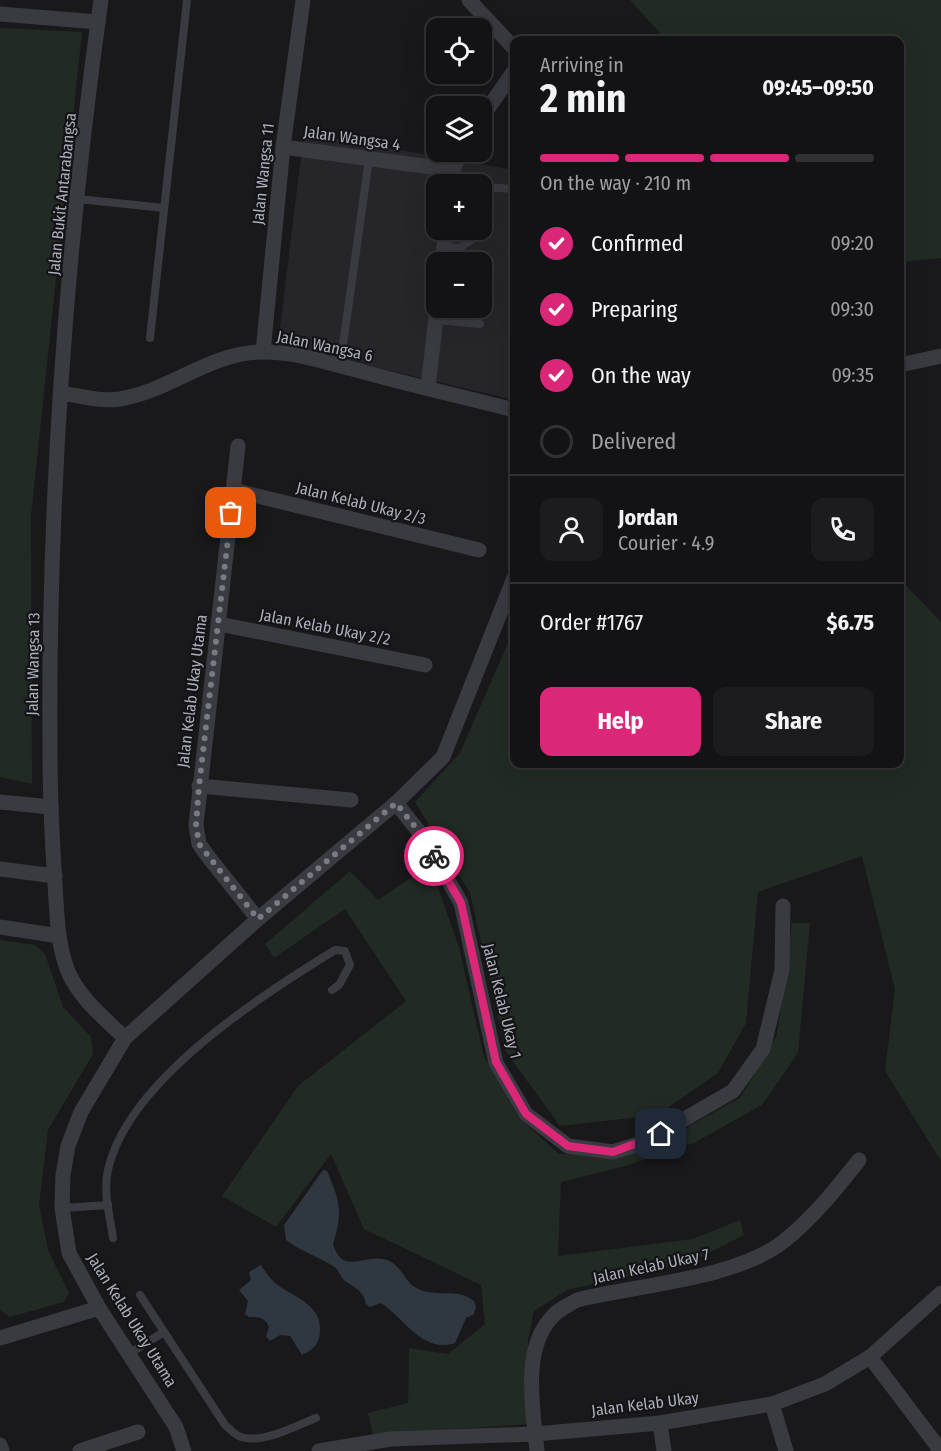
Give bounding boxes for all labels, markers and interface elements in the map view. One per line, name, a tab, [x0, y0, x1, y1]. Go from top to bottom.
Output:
map controls	[426, 18, 492, 318]
button: locate	[426, 18, 492, 84]
text: Arriving in	[540, 53, 624, 77]
text: 09:45–09:50	[762, 74, 874, 101]
text: 2 min	[540, 76, 626, 122]
button: layers	[426, 96, 492, 162]
street label: Jalan Bukit Antarabangsa	[44, 112, 80, 276]
street label: Jalan Wangsa 11	[248, 122, 278, 226]
street label: Jalan Wangsa 4	[302, 122, 402, 154]
text: On the way · 210 m	[540, 171, 691, 195]
button: +	[426, 174, 492, 240]
icon: check	[540, 227, 573, 260]
text: Confirmed	[591, 230, 684, 257]
text: 09:20	[831, 231, 874, 255]
button: −	[426, 252, 492, 318]
icon: check	[540, 293, 573, 326]
text: Preparing	[591, 296, 677, 323]
text: 09:30	[830, 297, 874, 321]
street label: Jalan Wangsa 6	[275, 327, 375, 365]
icon: check	[540, 359, 573, 392]
text: On the way	[591, 362, 691, 389]
text: 09:35	[831, 363, 874, 387]
text: Delivered	[591, 428, 676, 455]
street label: Jalan Kelab Ukay 2/3	[294, 478, 428, 528]
pin	[205, 487, 256, 538]
icon: bag	[214, 496, 247, 529]
button: person	[540, 498, 603, 561]
button: phone	[811, 498, 874, 561]
text: Jordan	[618, 504, 678, 531]
text: Courier · 4.9	[618, 531, 714, 555]
street label: Jalan Kelab Ukay 2/2	[258, 605, 392, 649]
text: Order #1767	[540, 609, 643, 636]
text: $6.75	[827, 609, 874, 636]
street label: Jalan Wangsa 13	[23, 612, 43, 716]
street label: Jalan Kelab Ukay Utama	[173, 613, 211, 769]
button: Help	[540, 687, 701, 756]
button: Share	[713, 687, 874, 756]
courier	[404, 826, 464, 886]
icon: bike	[418, 840, 451, 873]
street label: Jalan Kelab Ukay 1	[479, 941, 525, 1061]
pin	[635, 1108, 686, 1159]
icon: home	[644, 1117, 677, 1150]
street label: Jalan Kelab Ukay 7	[591, 1244, 711, 1288]
street label: Jalan Kelab Ukay Utama	[83, 1250, 181, 1391]
street label: Jalan Kelab Ukay	[590, 1388, 701, 1420]

